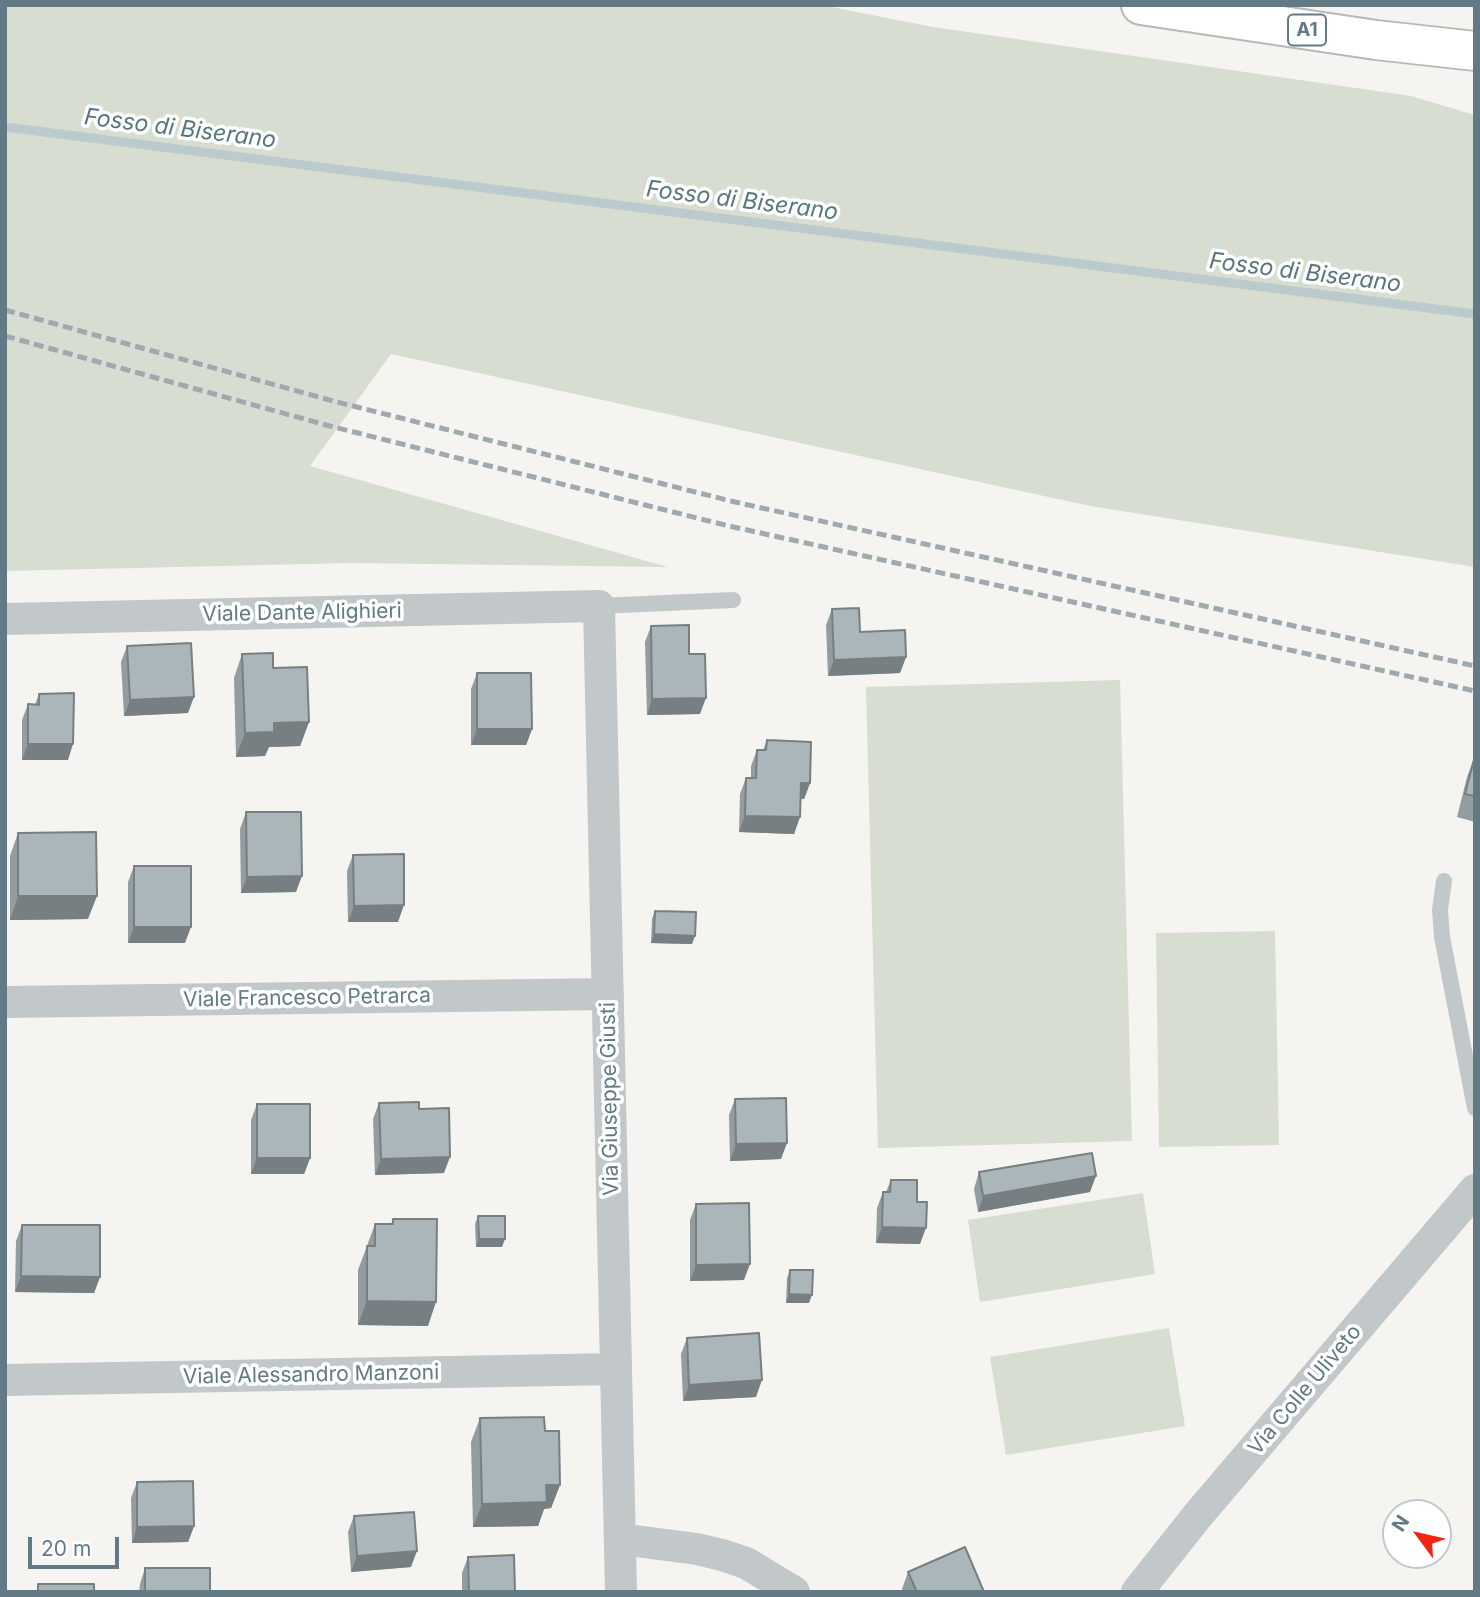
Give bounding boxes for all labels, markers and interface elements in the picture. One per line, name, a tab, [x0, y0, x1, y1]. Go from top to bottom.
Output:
road number: A1	[1288, 14, 1326, 46]
water label: Fosso di Biserano	[83, 104, 277, 154]
water label: Fosso di Biserano	[645, 176, 839, 226]
water label: Fosso di Biserano	[1208, 248, 1402, 298]
street label: Viale Dante Alighieri	[202, 599, 402, 627]
street label: Viale Francesco Petrarca	[183, 983, 431, 1013]
street label: Via Giuseppe Giusti	[596, 1002, 624, 1196]
street label: Via Colle Uliveto	[1243, 1320, 1367, 1460]
street label: Viale Alessandro Manzoni	[183, 1360, 439, 1390]
north arrow	[1382, 1499, 1452, 1569]
text: N	[1387, 1511, 1414, 1536]
scale bar	[32, 1524, 122, 1568]
text: 20 m	[41, 1536, 91, 1561]

